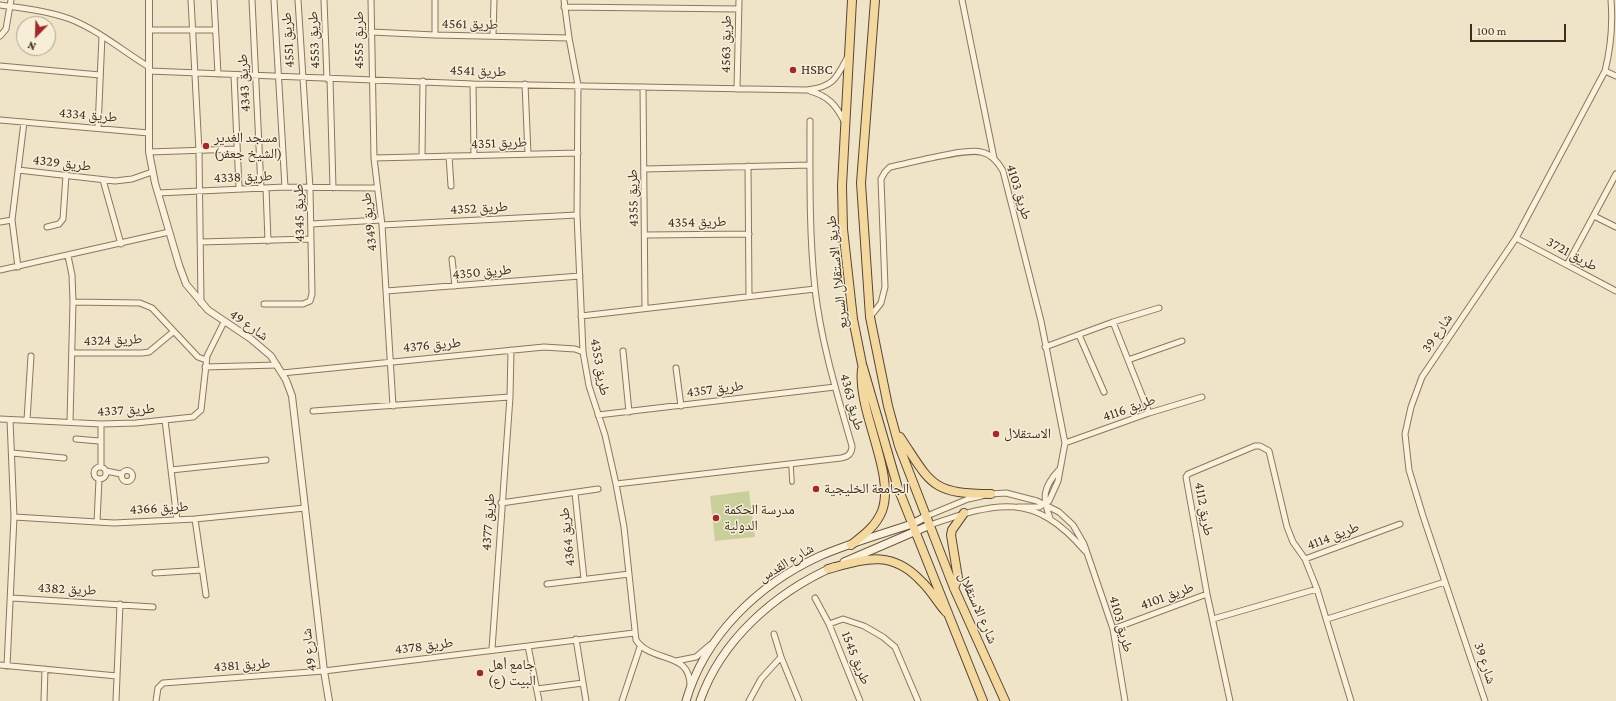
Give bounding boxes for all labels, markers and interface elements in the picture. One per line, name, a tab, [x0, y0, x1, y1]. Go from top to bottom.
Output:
street label: طريق 4553	[305, 11, 323, 69]
street label: طريق 4555	[351, 11, 367, 69]
street label: طريق 4551	[278, 12, 298, 68]
street label: طريق 4561	[441, 15, 499, 33]
street label: طريق 4563	[717, 15, 735, 73]
north arrow	[16, 16, 56, 56]
scale bar	[1472, 16, 1568, 42]
text: 100 m	[1477, 24, 1506, 38]
text: N	[26, 39, 37, 53]
street label: طريق 4343	[234, 53, 254, 113]
street label: طريق 4541	[449, 62, 507, 80]
place label: HSBC	[801, 62, 833, 78]
marker: HSBC	[788, 65, 798, 75]
street label: طريق 4334	[58, 104, 118, 126]
place label: مسجد الغدير (الشيخ جعفر)	[214, 130, 282, 162]
street label: طريق 4351	[471, 134, 527, 152]
marker: مسجد الغدير (الشيخ جعفر)	[201, 141, 211, 151]
street label: طريق 4329	[32, 151, 92, 175]
street label: طريق 4103	[1003, 162, 1035, 222]
street label: طريق 4338	[213, 168, 273, 186]
street label: طريق 4355	[624, 169, 642, 227]
street label: طريق 4345	[290, 184, 308, 242]
street label: طريق 4349	[358, 192, 380, 252]
street label: طريق 4352	[450, 198, 508, 218]
street label: طريق 4354	[667, 213, 727, 231]
street label: طريق الاستقلال السريع	[823, 215, 851, 329]
street label: طريق 3721	[1544, 233, 1600, 275]
street label: طريق 4350	[452, 261, 512, 283]
street label: شارع 49	[226, 306, 272, 344]
street label: شارع 39	[1418, 311, 1456, 355]
street label: طريق 4324	[83, 331, 143, 349]
street label: طريق 4376	[402, 334, 462, 356]
street label: طريق 4353	[587, 337, 613, 397]
street label: طريق 4363	[836, 372, 868, 432]
street label: طريق 4357	[685, 377, 745, 401]
street label: طريق 4116	[1100, 391, 1158, 425]
street label: طريق 4337	[97, 400, 155, 420]
place label: الاستقلال	[1004, 426, 1051, 442]
marker: الاستقلال	[991, 429, 1001, 439]
place label: الجامعة الخليجية	[824, 481, 909, 497]
street label: طريق 4112	[1191, 481, 1217, 537]
marker: الجامعة الخليجية	[811, 484, 821, 494]
street label: طريق 4377	[478, 493, 498, 551]
street label: طريق 4366	[129, 498, 189, 518]
place label: مدرسة الحكمة الدولية	[724, 502, 795, 534]
street label: طريق 4364	[556, 507, 578, 567]
marker: مدرسة الحكمة الدولية	[711, 513, 721, 523]
street label: طريق 4114	[1304, 518, 1362, 554]
street label: شارع القدس	[755, 540, 817, 586]
street label: شارع الاستقلال	[955, 570, 1001, 646]
street label: طريق 4382	[37, 579, 97, 599]
street label: طريق 4101	[1138, 579, 1196, 613]
street label: طريق 4103	[1105, 594, 1137, 654]
street label: شارع 49	[298, 627, 320, 673]
street label: طريق 1545	[838, 629, 874, 687]
street label: طريق 4378	[394, 634, 454, 658]
street label: شارع 39	[1470, 640, 1500, 686]
street label: طريق 4381	[213, 655, 271, 675]
place label: جامع أهل البيت (ع)	[488, 657, 536, 690]
marker: جامع أهل البيت (ع)	[475, 668, 485, 678]

